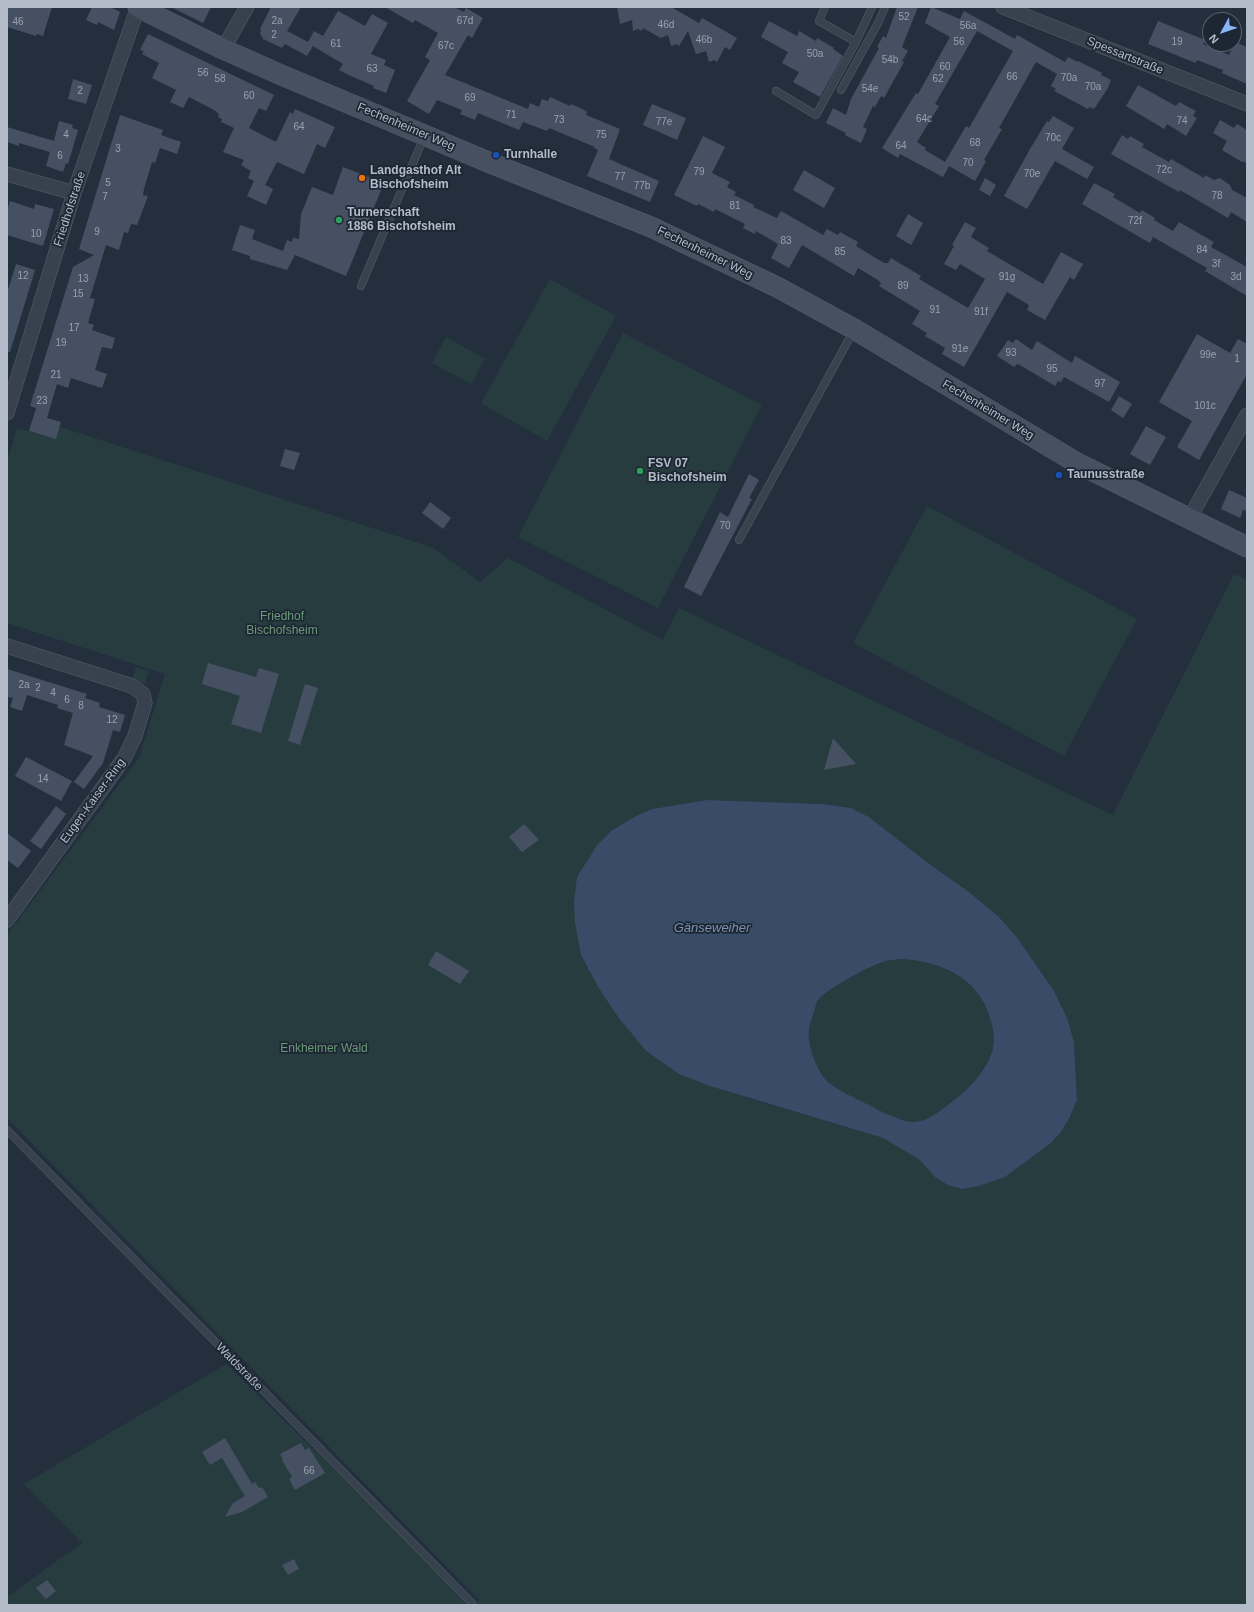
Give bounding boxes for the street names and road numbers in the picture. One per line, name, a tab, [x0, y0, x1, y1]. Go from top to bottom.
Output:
street label: Spessartstraße	[1085, 34, 1165, 78]
street label: Fechenheimer Weg	[355, 100, 457, 154]
street label: Friedhofstraße	[51, 170, 89, 248]
street label: Fechenheimer Weg	[655, 224, 755, 282]
street label: Fechenheimer Weg	[940, 377, 1036, 443]
street label: Eugen-Kaiser-Ring	[57, 756, 129, 846]
street label: Waldstraße	[213, 1340, 265, 1394]

